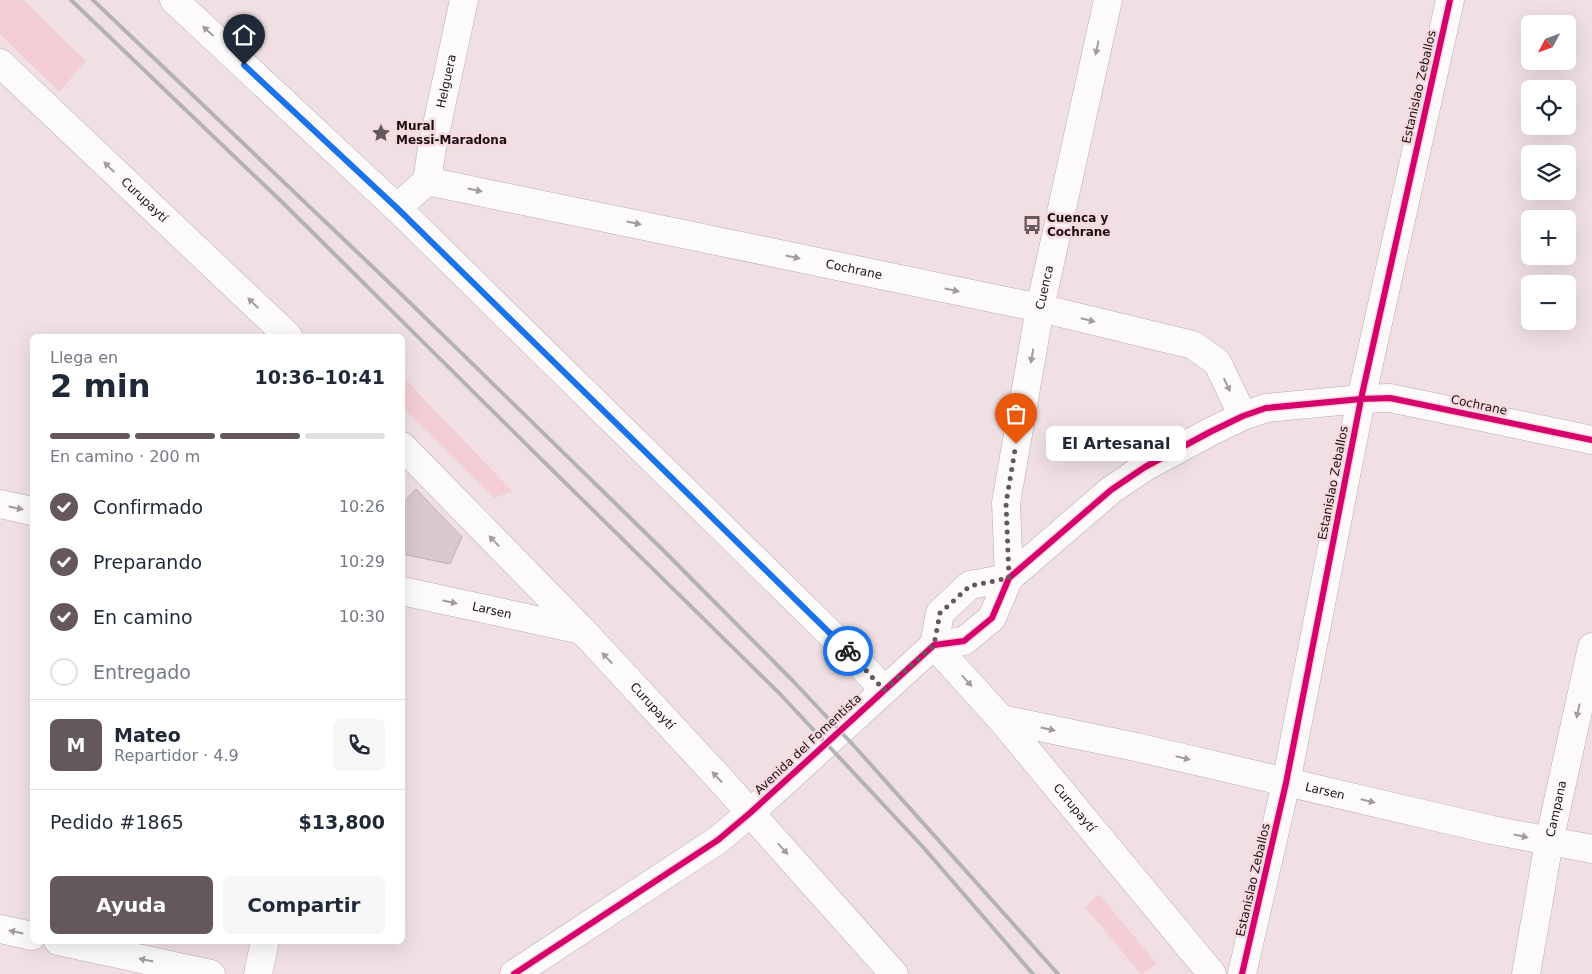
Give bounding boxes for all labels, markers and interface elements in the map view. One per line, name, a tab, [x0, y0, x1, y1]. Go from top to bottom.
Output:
pin	[223, 14, 265, 65]
north arrow	[1521, 15, 1576, 70]
map controls	[1521, 15, 1576, 330]
icon: home	[230, 21, 258, 49]
one-way arrow	[202, 25, 214, 37]
street label: Estanislao Zeballos	[1399, 29, 1439, 145]
one-way arrow	[1093, 40, 1101, 55]
street label: Helguera	[434, 53, 459, 109]
button: locate	[1521, 80, 1576, 135]
place label: Mural Messi-Maradona	[396, 119, 507, 147]
place icon: Mural Messi-Maradona	[370, 122, 392, 144]
button: layers	[1521, 145, 1576, 200]
one-way arrow	[104, 161, 116, 173]
street label: Curupaytí	[118, 175, 171, 226]
one-way arrow	[467, 186, 483, 194]
button: +	[1521, 210, 1576, 265]
place label: Cuenca y Cochrane	[1047, 211, 1110, 239]
bus stop icon: Cuenca y Cochrane	[1021, 214, 1043, 236]
one-way arrow	[627, 220, 643, 228]
one-way arrow	[786, 253, 802, 261]
street label: Cochrane	[824, 257, 883, 282]
street label: Cuenca	[1033, 264, 1056, 311]
button: −	[1521, 275, 1576, 330]
one-way arrow	[945, 286, 960, 294]
one-way arrow	[247, 297, 259, 309]
one-way arrow	[1080, 316, 1095, 324]
text: Llega en	[50, 348, 118, 367]
one-way arrow	[1028, 349, 1036, 364]
text: 10:36–10:41	[255, 366, 385, 388]
text: 2 min	[50, 367, 151, 405]
one-way arrow	[1223, 378, 1231, 392]
street label: Cochrane	[1450, 392, 1508, 418]
pin	[995, 393, 1037, 444]
icon: bag	[1002, 400, 1030, 428]
street label: Estanislao Zeballos	[1315, 425, 1351, 541]
callout: El Artesanal	[1046, 426, 1186, 462]
text: El Artesanal	[1062, 434, 1170, 453]
text: En camino · 200 m	[50, 447, 200, 466]
icon: check	[50, 493, 78, 521]
text: Confirmado	[93, 496, 203, 518]
text: 10:26	[339, 497, 385, 516]
one-way arrow	[9, 504, 24, 512]
one-way arrow	[488, 535, 500, 547]
icon: check	[50, 548, 78, 576]
text: Preparando	[93, 551, 202, 573]
text: 10:29	[339, 552, 385, 571]
one-way arrow	[443, 598, 459, 606]
street label: Larsen	[471, 599, 513, 622]
icon: check	[50, 603, 78, 631]
text: En camino	[93, 606, 193, 628]
text: 10:30	[339, 607, 385, 626]
courier	[823, 626, 873, 676]
icon: bike	[834, 637, 862, 665]
one-way arrow	[601, 652, 613, 664]
text: Entregado	[93, 661, 191, 683]
one-way arrow	[961, 675, 973, 687]
street label: Curupaytí	[627, 680, 678, 733]
street label: Avenida del Fomentista	[752, 691, 864, 797]
one-way arrow	[1574, 704, 1582, 719]
button: phone	[333, 719, 385, 771]
text: Mateo	[114, 724, 181, 746]
one-way arrow	[1041, 725, 1056, 733]
text: M	[67, 734, 85, 756]
text: Repartidor · 4.9	[114, 746, 239, 765]
one-way arrow	[1176, 754, 1191, 762]
one-way arrow	[711, 771, 723, 783]
street label: Campana	[1543, 779, 1569, 838]
street label: Larsen	[1304, 780, 1346, 802]
street label: Curupaytí	[1050, 781, 1099, 835]
one-way arrow	[1360, 797, 1375, 805]
text: Pedido #1865	[50, 811, 184, 833]
text: $13,800	[298, 811, 385, 833]
street label: Estanislao Zeballos	[1233, 822, 1273, 938]
one-way arrow	[1513, 832, 1528, 840]
one-way arrow	[777, 843, 788, 856]
button: Ayuda	[50, 876, 213, 934]
button: Compartir	[223, 876, 385, 934]
one-way arrow	[9, 928, 24, 936]
one-way arrow	[139, 956, 154, 964]

